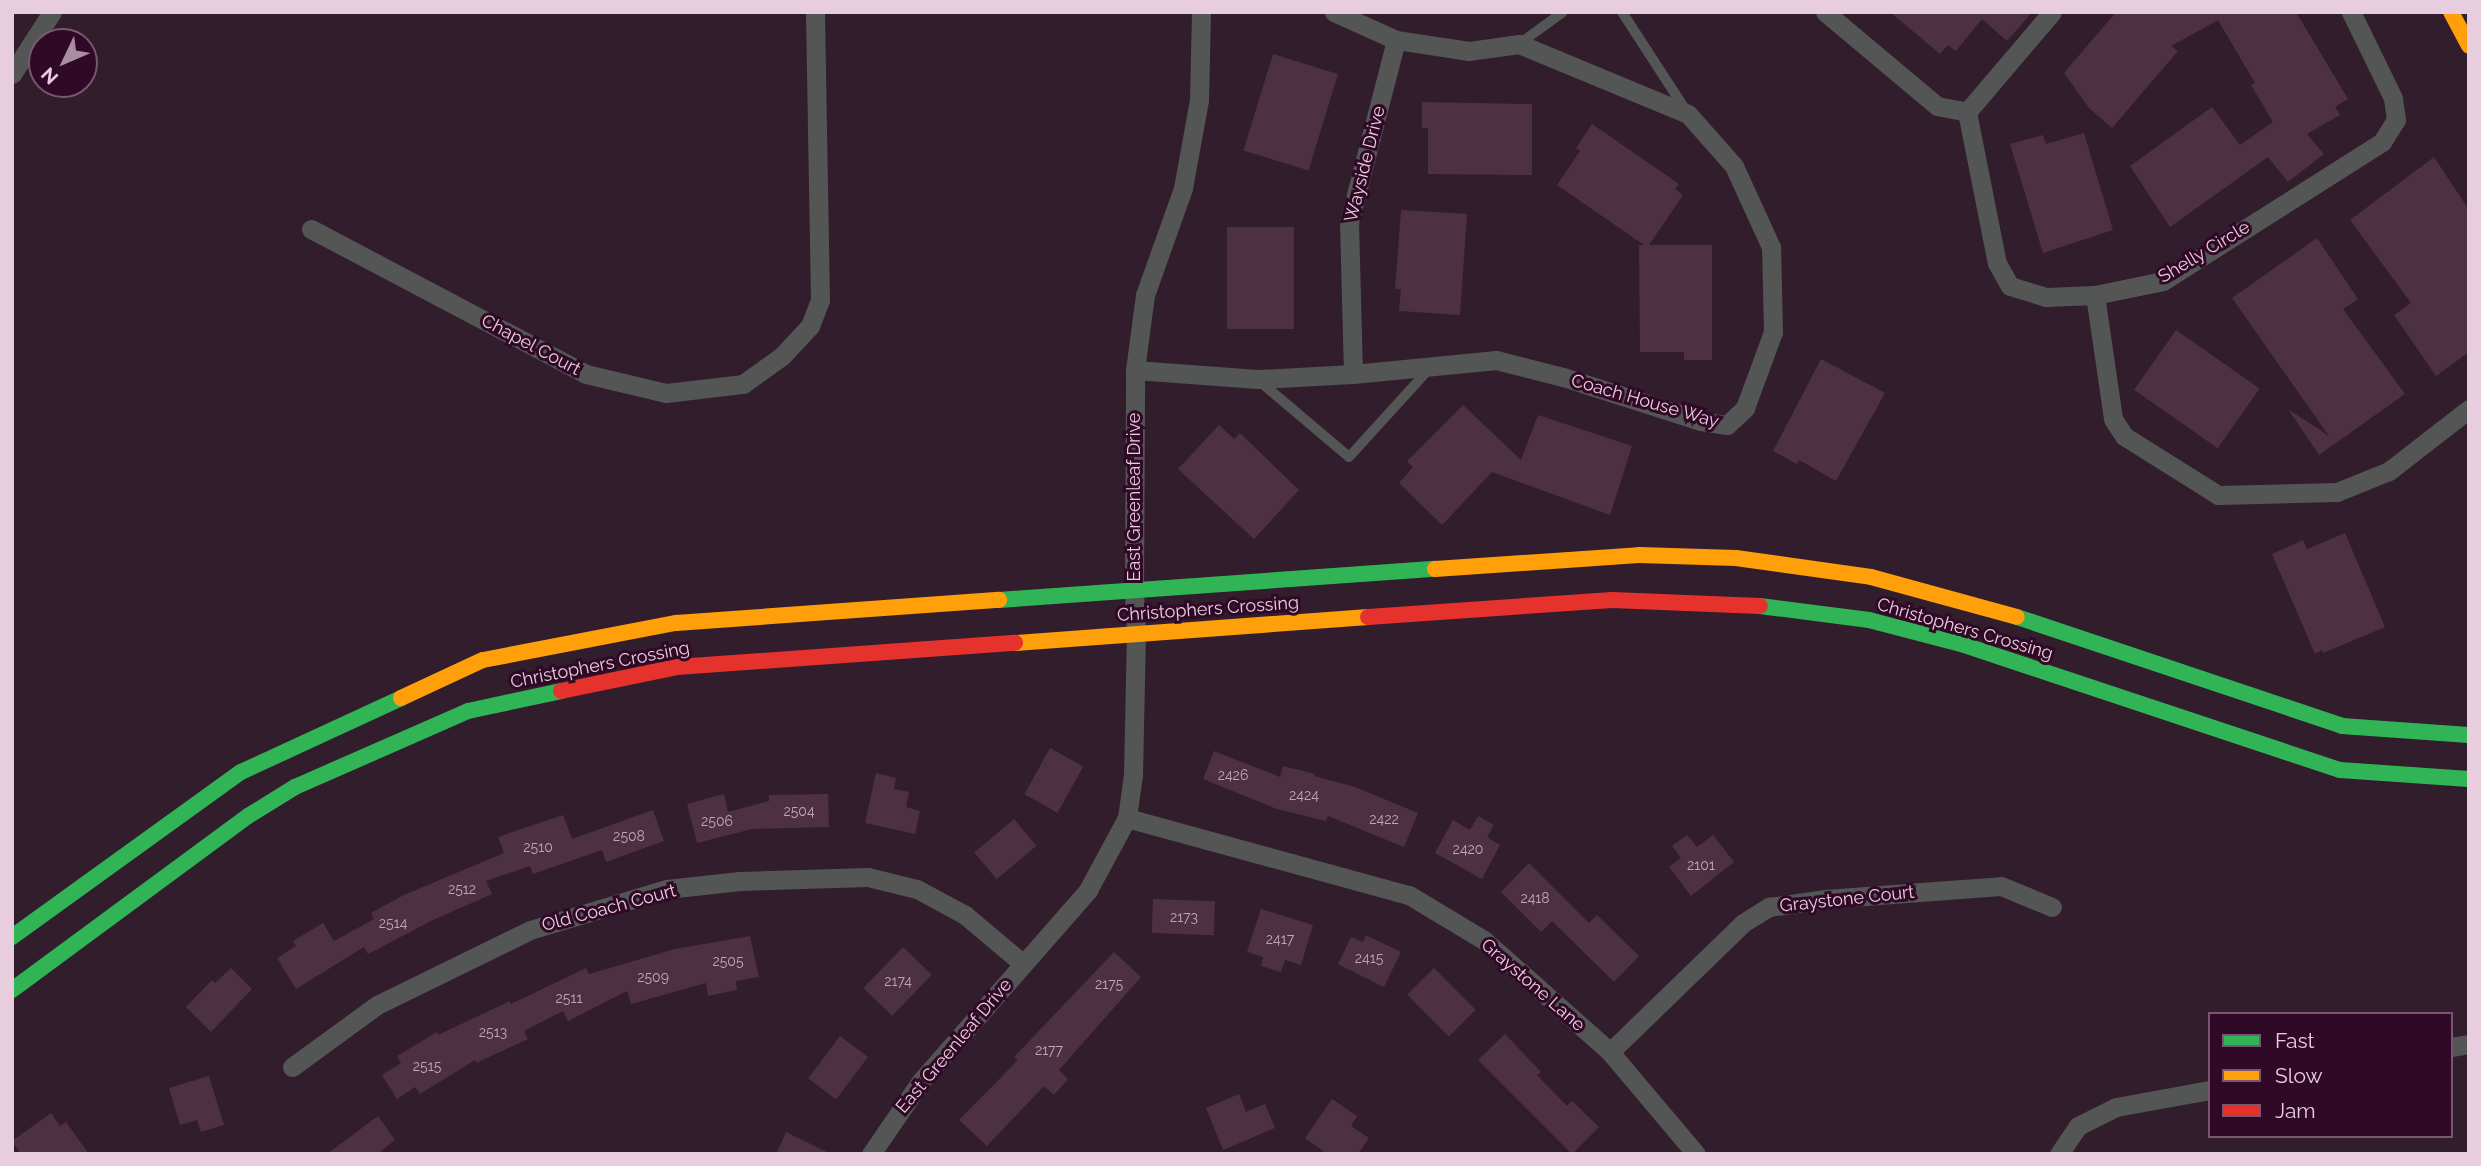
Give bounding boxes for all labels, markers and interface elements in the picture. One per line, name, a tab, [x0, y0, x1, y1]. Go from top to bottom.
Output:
north arrow	[28, 28, 98, 98]
text: N	[36, 63, 62, 89]
street label: Wayside Drive	[1340, 104, 1390, 224]
street label: Shelly Circle	[2154, 216, 2254, 288]
street label: Chapel Court	[477, 310, 585, 380]
street label: Coach House Way	[1568, 369, 1722, 433]
street label: East Greenleaf Drive	[1123, 412, 1145, 582]
street label: Christophers Crossing	[1116, 592, 1300, 626]
street label: Christophers Crossing	[1874, 594, 2056, 664]
street label: Christophers Crossing	[509, 637, 691, 693]
house number: 2426	[1218, 767, 1248, 783]
house number: 2424	[1289, 787, 1319, 803]
house number: 2504	[783, 803, 815, 819]
house number: 2422	[1369, 811, 1399, 827]
house number: 2506	[701, 813, 733, 829]
house number: 2508	[613, 828, 645, 844]
house number: 2510	[523, 839, 553, 855]
house number: 2420	[1453, 841, 1483, 857]
house number: 2101	[1687, 857, 1715, 873]
street label: Old Coach Court	[539, 880, 679, 936]
house number: 2512	[448, 881, 476, 897]
street label: Graystone Court	[1779, 881, 1915, 917]
house number: 2418	[1520, 890, 1550, 906]
house number: 2173	[1170, 909, 1198, 925]
house number: 2514	[379, 915, 407, 931]
house number: 2417	[1266, 931, 1294, 947]
street label: Graystone Lane	[1477, 934, 1589, 1036]
house number: 2415	[1355, 950, 1383, 966]
house number: 2505	[712, 953, 744, 969]
house number: 2509	[637, 969, 669, 985]
house number: 2174	[884, 973, 912, 989]
street label: East Greenleaf Drive	[891, 974, 1017, 1118]
house number: 2175	[1095, 976, 1123, 992]
house number: 2511	[556, 990, 582, 1006]
legend	[2208, 1012, 2453, 1138]
house number: 2513	[479, 1024, 507, 1040]
text: Fast	[2275, 1028, 2315, 1053]
house number: 2177	[1035, 1042, 1063, 1058]
house number: 2515	[413, 1058, 441, 1074]
text: Slow	[2275, 1063, 2323, 1088]
text: Jam	[2275, 1098, 2316, 1123]

